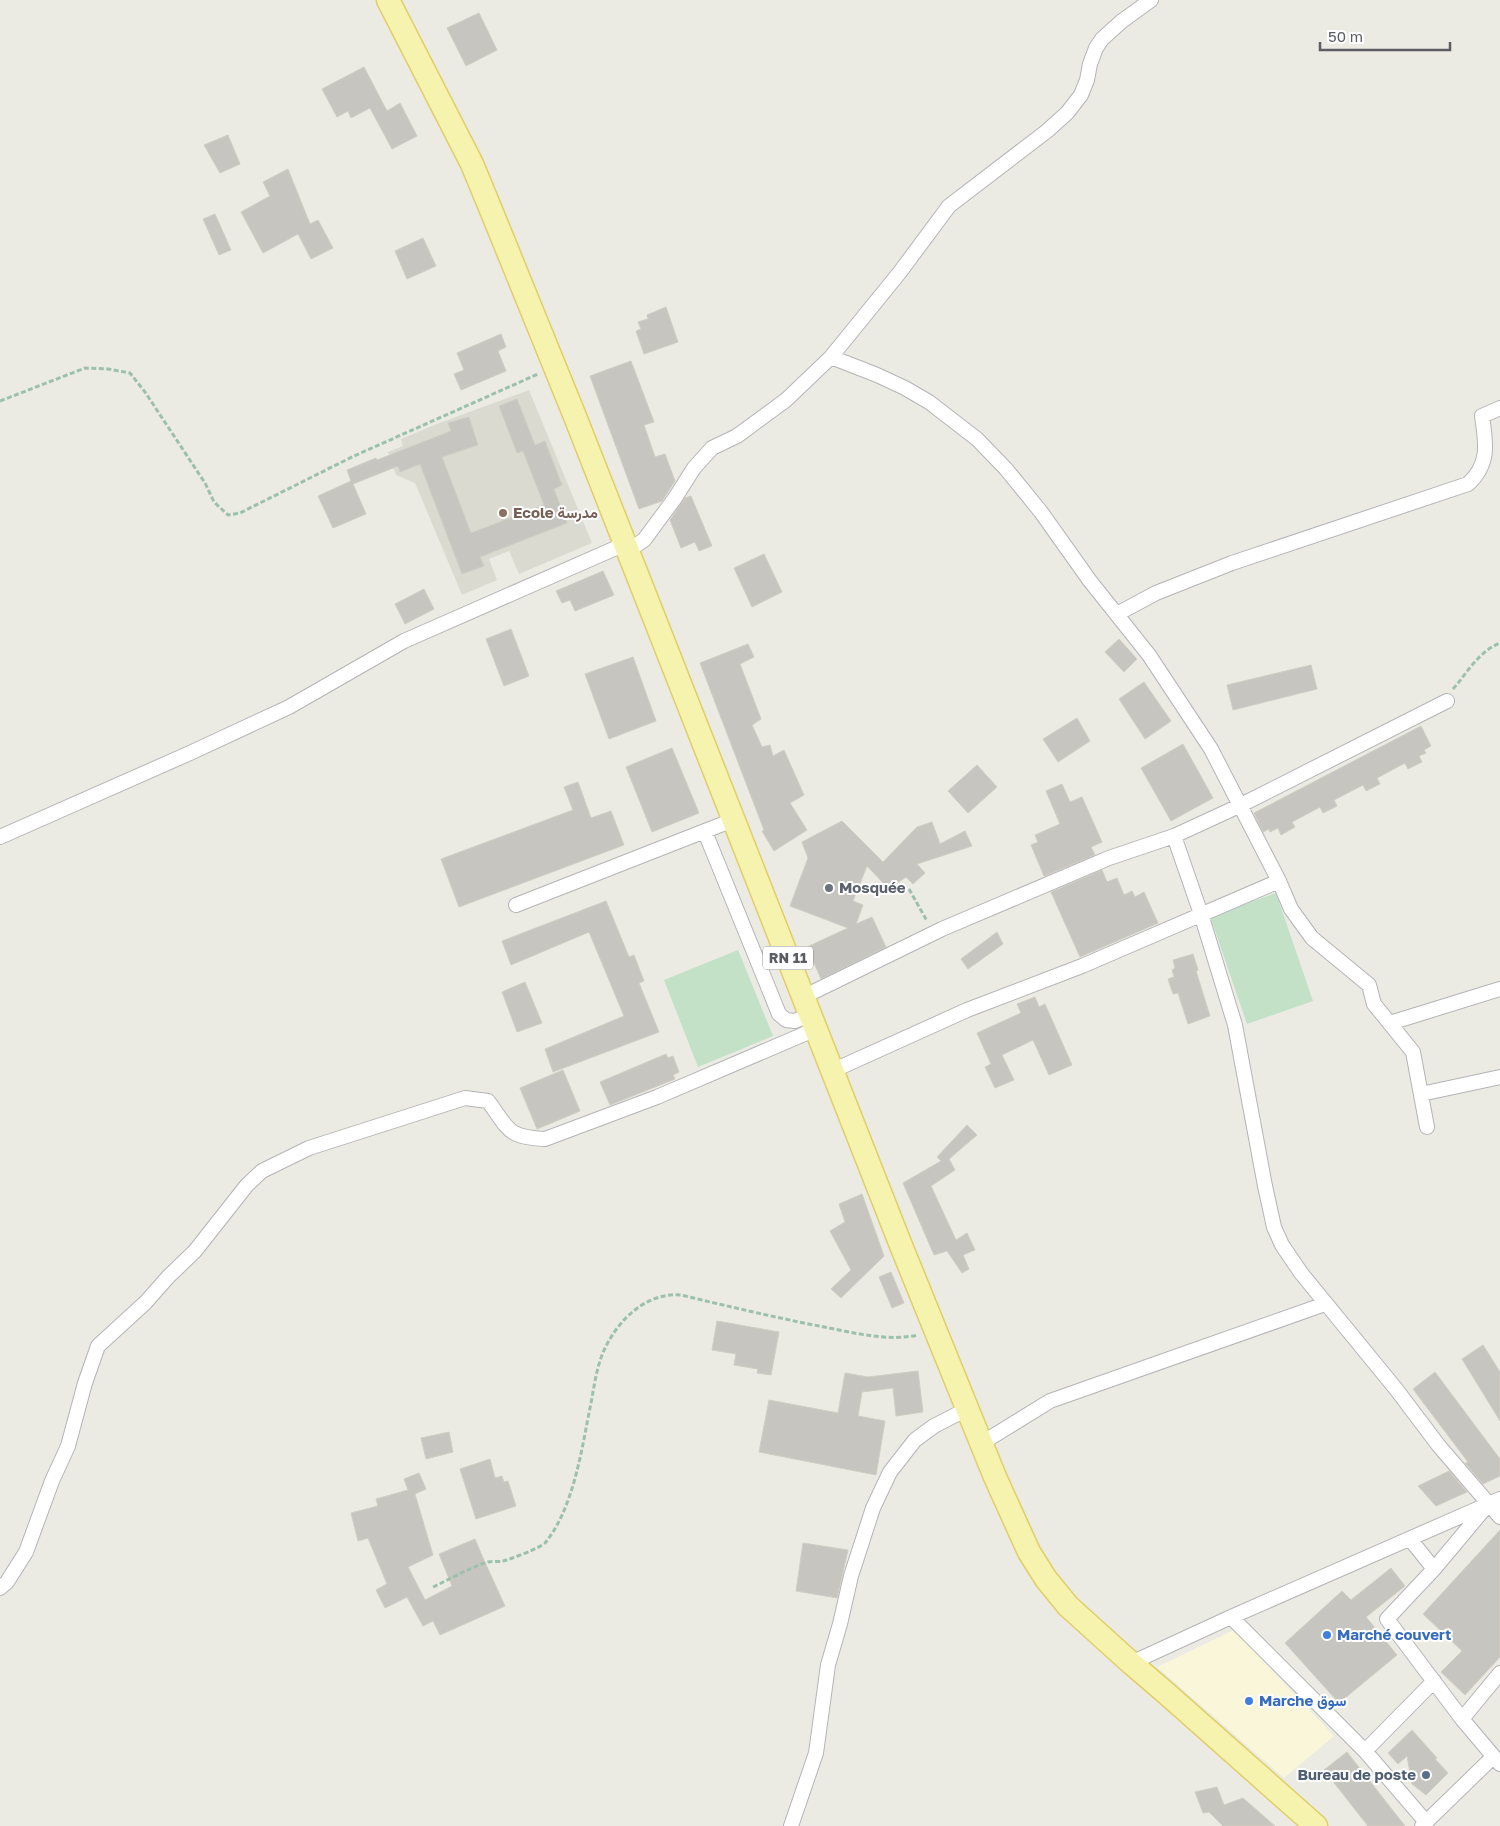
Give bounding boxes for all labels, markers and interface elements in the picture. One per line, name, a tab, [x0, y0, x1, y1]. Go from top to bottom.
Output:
scale bar	[1320, 20, 1450, 52]
text: 50 m	[1328, 27, 1363, 45]
place label: Ecole مدرسة	[513, 503, 598, 522]
marker: Ecole مدرسة	[497, 507, 509, 519]
place label: Mosquée	[839, 878, 906, 896]
marker: Mosquée	[823, 882, 835, 894]
road number: RN 11	[763, 946, 813, 970]
place label: Marché couvert	[1337, 1625, 1451, 1643]
marker: Marché couvert	[1321, 1629, 1333, 1641]
place label: Marche سوق	[1259, 1691, 1346, 1710]
marker: Marche سوق	[1243, 1695, 1255, 1707]
place label: Bureau de poste	[1297, 1765, 1416, 1783]
marker: Bureau de poste	[1420, 1769, 1432, 1781]

